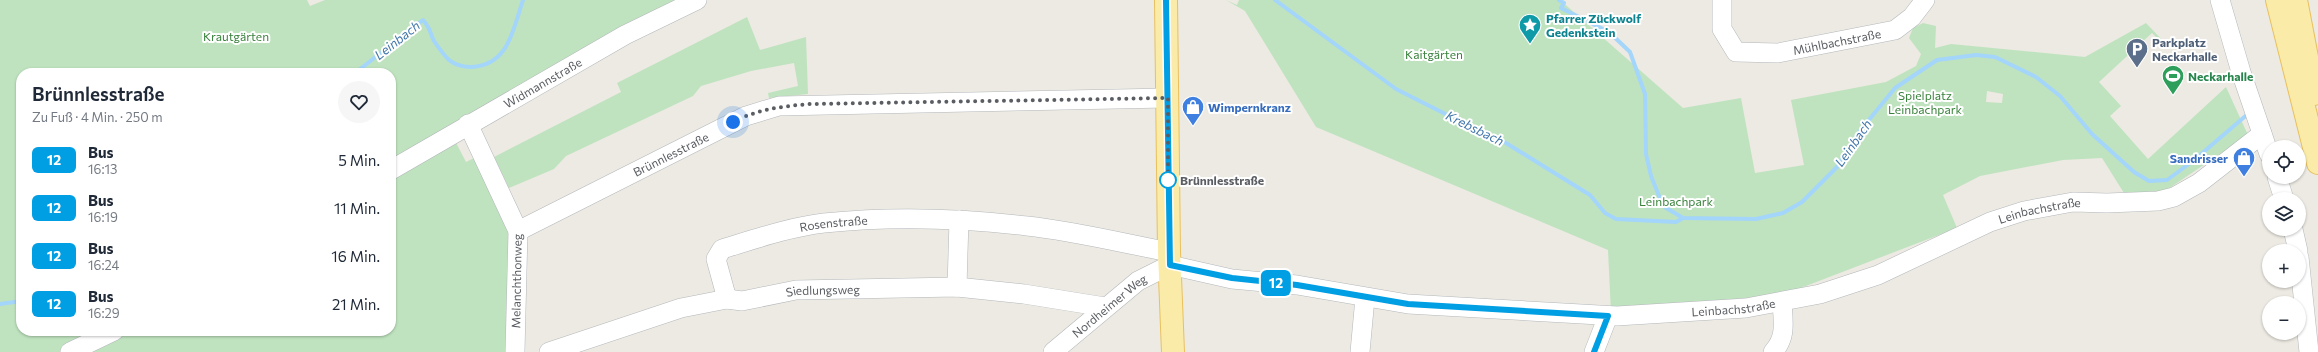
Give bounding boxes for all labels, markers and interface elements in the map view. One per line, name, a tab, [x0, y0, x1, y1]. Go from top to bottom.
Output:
place label: Pfarrer Zückwolf Gedenkstein	[1546, 11, 1641, 39]
place icon: Pfarrer Zückwolf Gedenkstein	[1517, 12, 1543, 45]
water label: Leinbach	[371, 17, 423, 63]
street label: Mühlbachstraße	[1792, 26, 1882, 57]
park label: Krautgärten	[203, 29, 269, 43]
place label: Parkplatz Neckarhalle	[2152, 35, 2217, 63]
parking icon: Parkplatz Neckarhalle	[2124, 36, 2150, 69]
park label: Kaitgärten	[1405, 47, 1463, 61]
street label: Widmannstraße	[501, 55, 584, 111]
sports icon: Neckarhalle	[2160, 63, 2186, 96]
place label: Neckarhalle	[2188, 69, 2253, 83]
button: heart	[338, 81, 380, 123]
text: Brünnlesstraße	[32, 82, 165, 105]
park label: Spielplatz Leinbachpark	[1888, 88, 1962, 116]
shop icon: Wimpernkranz	[1180, 94, 1206, 127]
place label: Wimpernkranz	[1208, 100, 1291, 114]
water label: Krebsbach	[1443, 107, 1507, 149]
text: Zu Fuß · 4 Min. · 250 m	[32, 109, 163, 125]
your location	[723, 112, 743, 132]
water label: Leinbach	[1831, 117, 1875, 169]
street label: Brünnlesstraße	[631, 129, 711, 179]
map controls	[2262, 140, 2306, 340]
button: locate	[2262, 140, 2306, 184]
text: Bus	[88, 143, 113, 161]
shop icon: Sandrisser	[2231, 145, 2257, 178]
text: 12	[47, 151, 61, 168]
text: 5 Min.	[338, 151, 380, 169]
place label: Sandrisser	[2170, 151, 2228, 165]
text: 16:13	[88, 161, 118, 177]
marker: Brünnlesstraße	[1159, 171, 1177, 189]
place label: Brünnlesstraße	[1180, 173, 1264, 187]
text: Bus	[88, 191, 113, 209]
button: layers	[2262, 192, 2306, 236]
park label: Leinbachpark	[1639, 194, 1713, 208]
street label: Leinbachstraße	[1996, 195, 2081, 226]
text: 12	[47, 199, 61, 216]
text: 11 Min.	[334, 199, 380, 217]
text: 16:19	[88, 209, 118, 225]
street label: Rosenstraße	[798, 213, 868, 234]
street label: Melanchthonweg	[508, 233, 524, 328]
text: Bus	[88, 239, 113, 257]
button: +	[2262, 244, 2306, 288]
text: 12	[47, 247, 61, 264]
text: 16 Min.	[331, 247, 380, 265]
text: 16:24	[88, 257, 119, 273]
line badge: 12	[1258, 270, 1294, 296]
street label: Nordheimer Weg	[1069, 271, 1149, 340]
text: 12	[1269, 274, 1283, 291]
street label: Siedlungsweg	[784, 282, 860, 299]
text: Bus	[88, 287, 113, 305]
text: 12	[47, 295, 61, 312]
text: 21 Min.	[332, 295, 380, 313]
street label: Leinbachstraße	[1691, 296, 1776, 318]
button: −	[2262, 296, 2306, 340]
text: 16:29	[88, 305, 120, 321]

